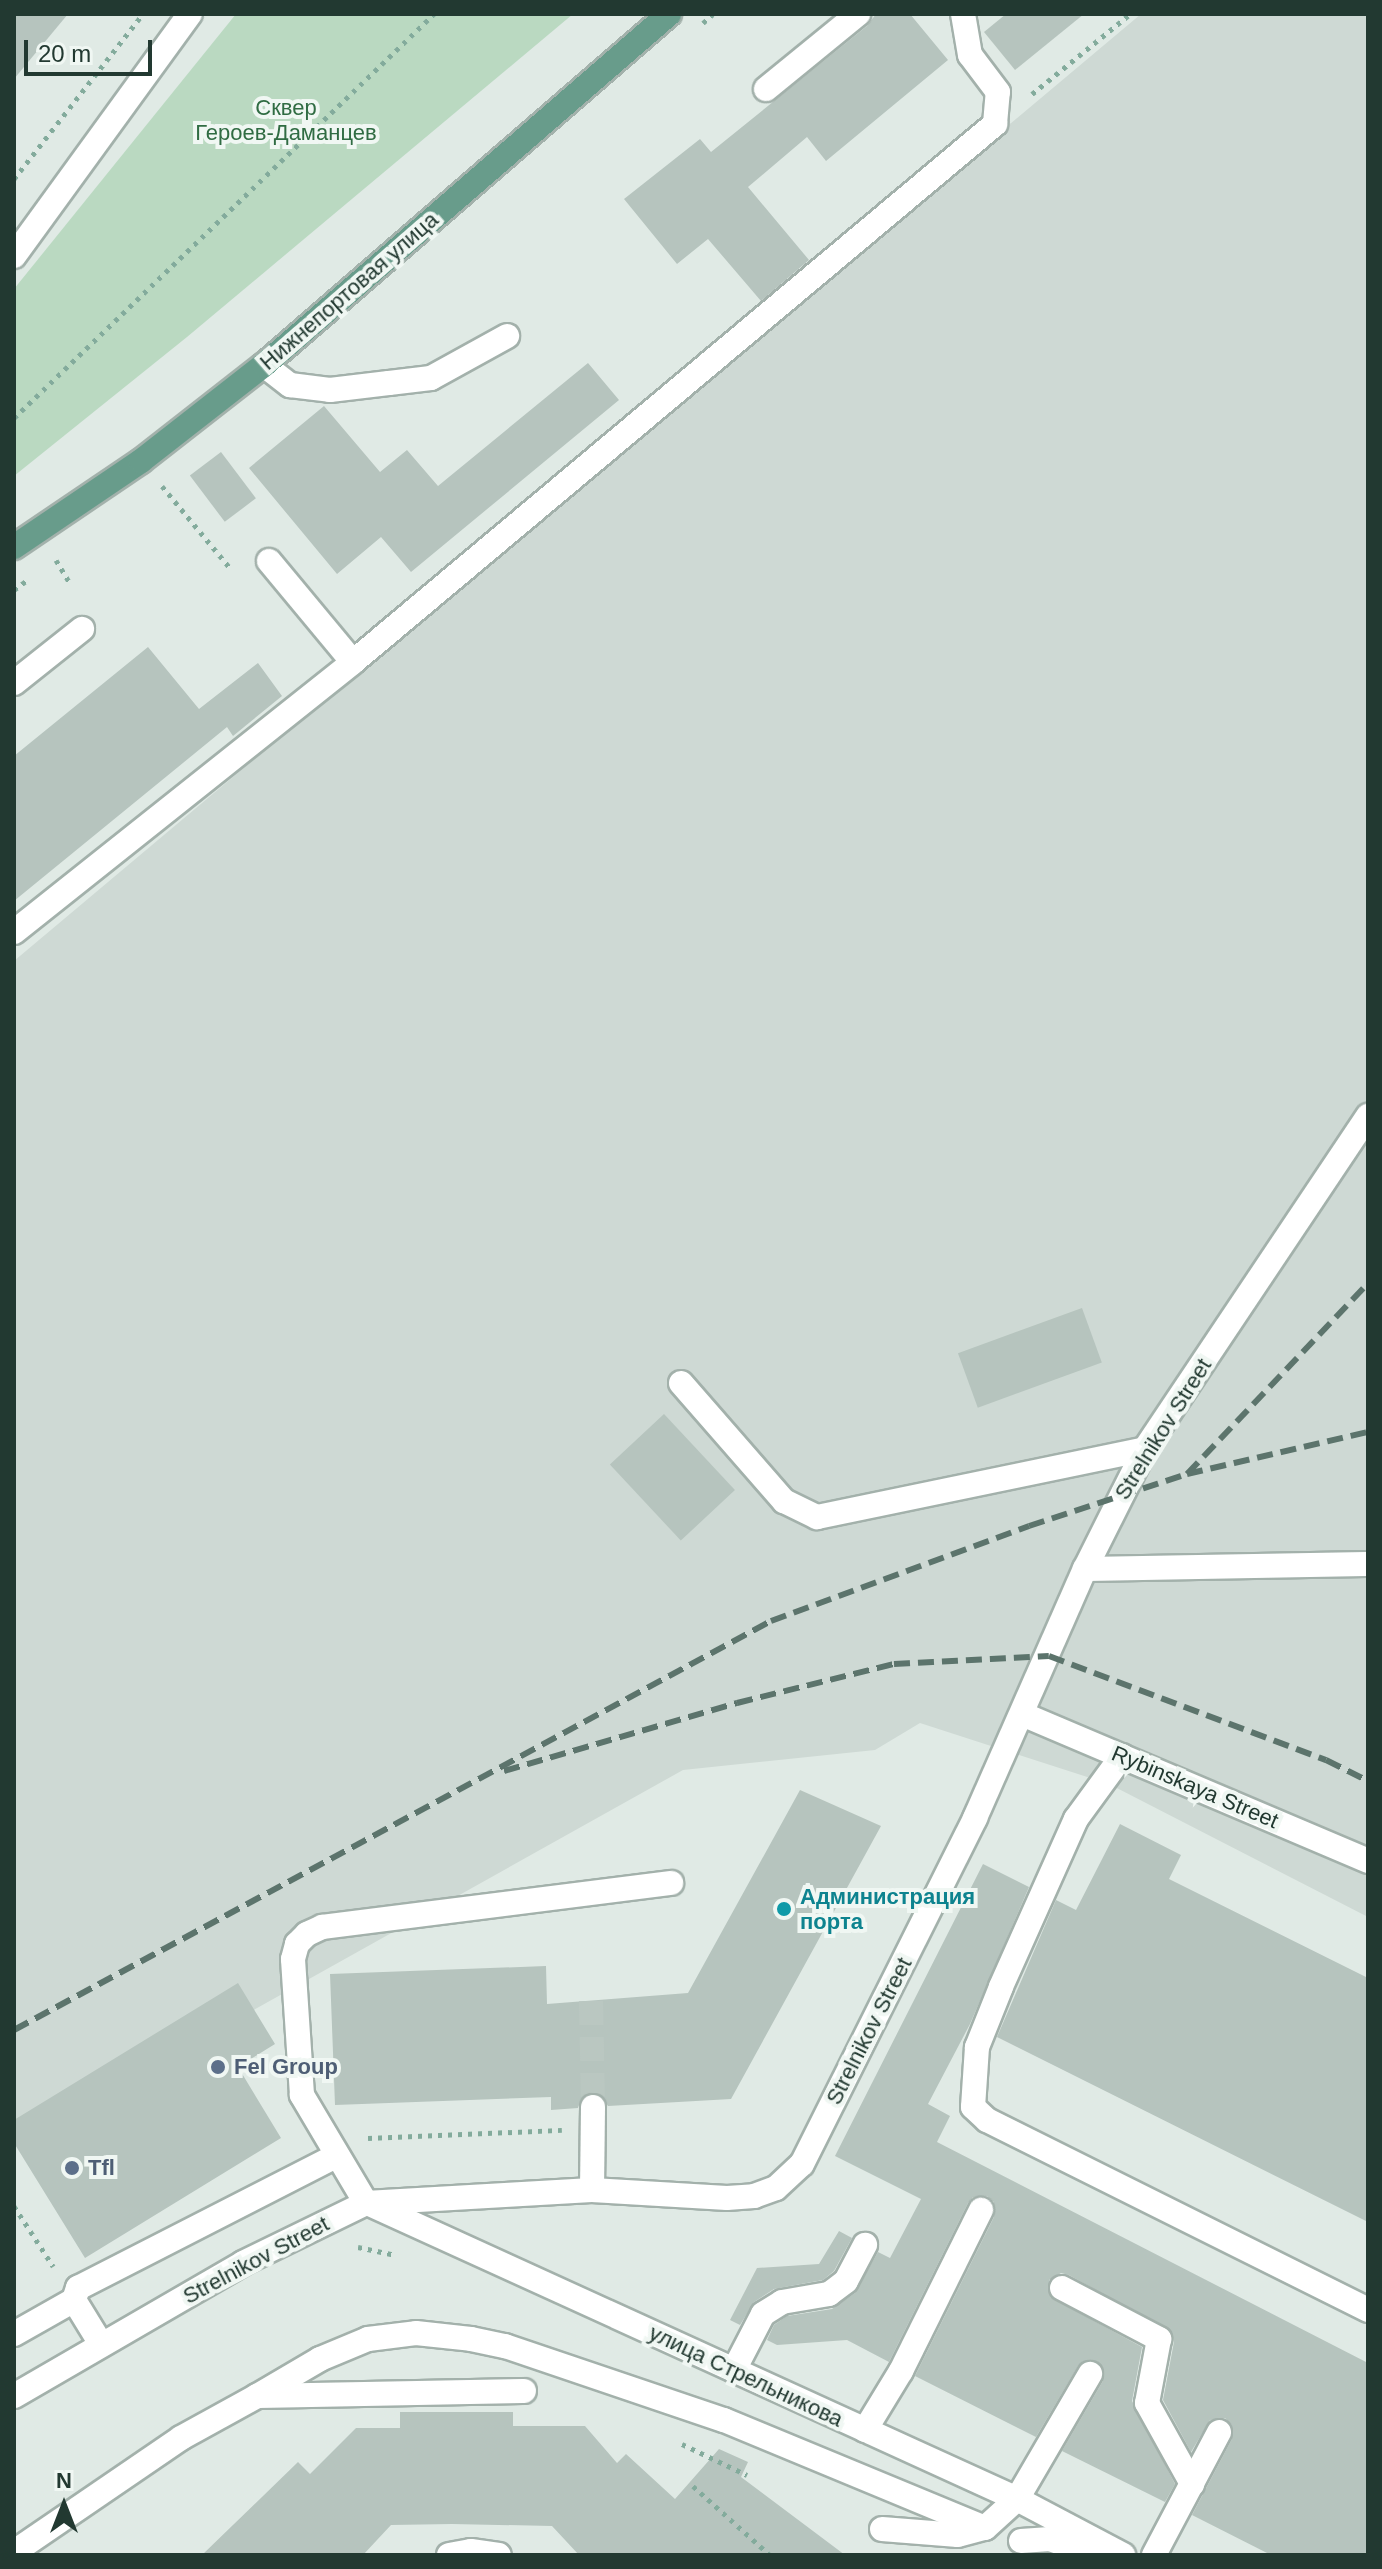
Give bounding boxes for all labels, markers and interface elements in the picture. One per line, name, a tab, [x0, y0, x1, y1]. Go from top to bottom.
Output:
scale bar	[28, 24, 156, 74]
text: 20 m	[38, 40, 91, 67]
park label: Сквер Героев-Даманцев	[195, 94, 377, 146]
street label: Нижнепортовая улица	[255, 206, 443, 376]
street label: Strelnikov Street	[1109, 1354, 1217, 1504]
street label: Rybinskaya Street	[1108, 1740, 1282, 1834]
place label: Администрация порта	[800, 1883, 975, 1934]
marker: Администрация порта	[775, 1900, 793, 1918]
street label: Strelnikov Street	[821, 1953, 917, 2109]
place label: Fel Group	[234, 2054, 338, 2080]
marker: Fel Group	[209, 2058, 227, 2076]
place label: Tfl	[88, 2155, 115, 2181]
marker: Tfl	[63, 2159, 81, 2177]
street label: Strelnikov Street	[179, 2210, 333, 2310]
street label: улица Стрельникова	[645, 2319, 847, 2433]
north arrow	[24, 2465, 104, 2545]
text: N	[56, 2468, 72, 2493]

